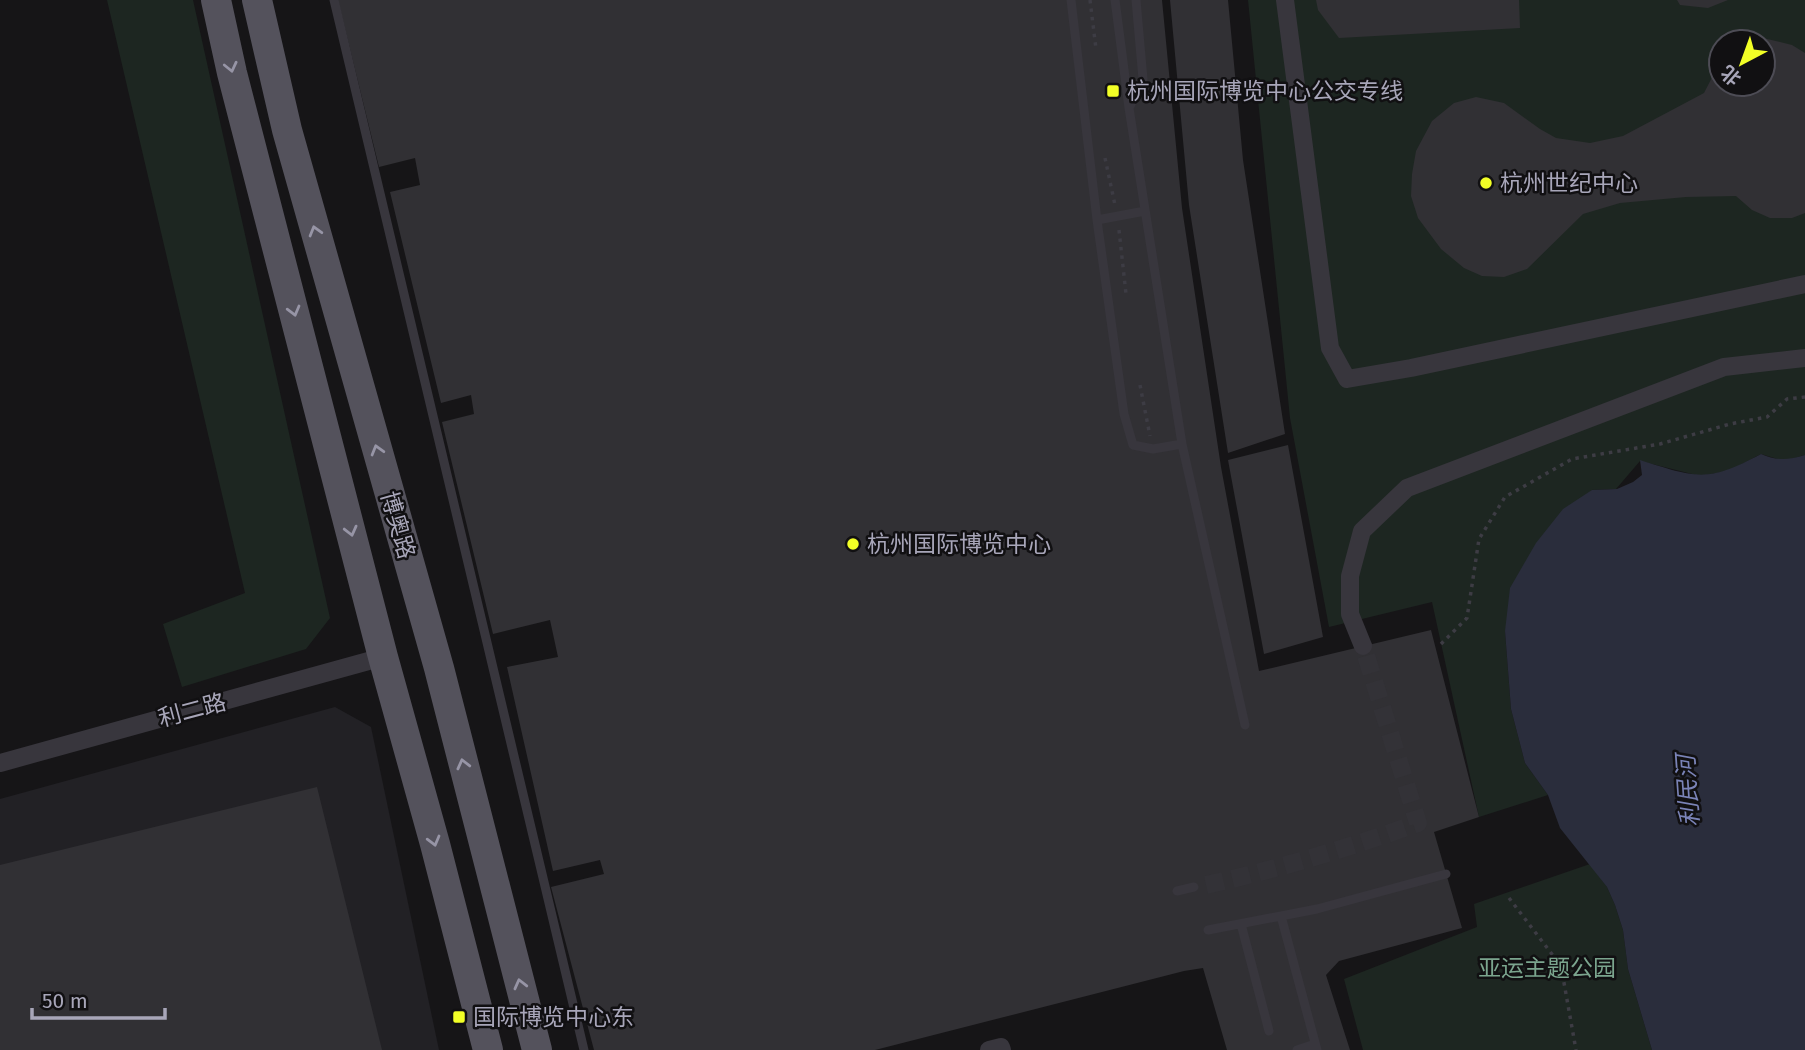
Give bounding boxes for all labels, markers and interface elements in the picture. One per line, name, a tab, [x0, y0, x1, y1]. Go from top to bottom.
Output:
north arrow	[1707, 28, 1777, 98]
one-way arrow	[222, 61, 237, 73]
text: 北	[1716, 61, 1746, 90]
place label: 杭州国际博览中心公交专线	[1127, 77, 1403, 105]
marker: 杭州国际博览中心公交专线	[1105, 83, 1121, 99]
place label: 杭州世纪中心	[1500, 169, 1638, 197]
marker: 杭州世纪中心	[1478, 175, 1494, 191]
one-way arrow	[309, 225, 324, 237]
one-way arrow	[286, 304, 300, 316]
one-way arrow	[371, 444, 385, 456]
street label: 博奥路	[375, 488, 421, 562]
one-way arrow	[343, 525, 357, 537]
place label: 杭州国际博览中心	[867, 530, 1051, 558]
marker: 杭州国际博览中心	[845, 536, 861, 552]
street label: 利二路	[155, 688, 229, 732]
water label: 利民河	[1671, 750, 1704, 828]
one-way arrow	[457, 758, 471, 770]
one-way arrow	[426, 835, 440, 847]
park label: 亚运主题公园	[1478, 954, 1616, 982]
scale bar	[32, 976, 164, 1020]
one-way arrow	[514, 978, 528, 990]
text: 50 m	[42, 988, 88, 1014]
place label: 国际博览中心东	[473, 1003, 634, 1031]
marker: 国际博览中心东	[451, 1009, 467, 1025]

